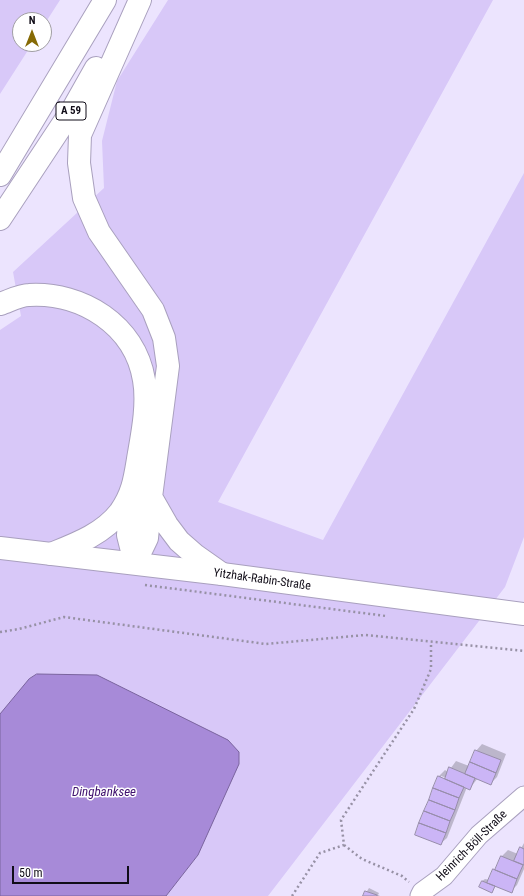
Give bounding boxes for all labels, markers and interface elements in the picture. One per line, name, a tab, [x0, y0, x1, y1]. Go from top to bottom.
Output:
north arrow	[12, 12, 52, 52]
text: N	[29, 14, 35, 27]
road number: A 59	[56, 102, 86, 120]
street label: Yitzhak-Rabin-Straße	[212, 566, 312, 594]
water label: Dingbanksee	[72, 785, 136, 801]
street label: Heinrich-Böll-Straße	[434, 808, 510, 884]
scale bar	[14, 858, 131, 884]
text: 50 m	[19, 866, 43, 880]

